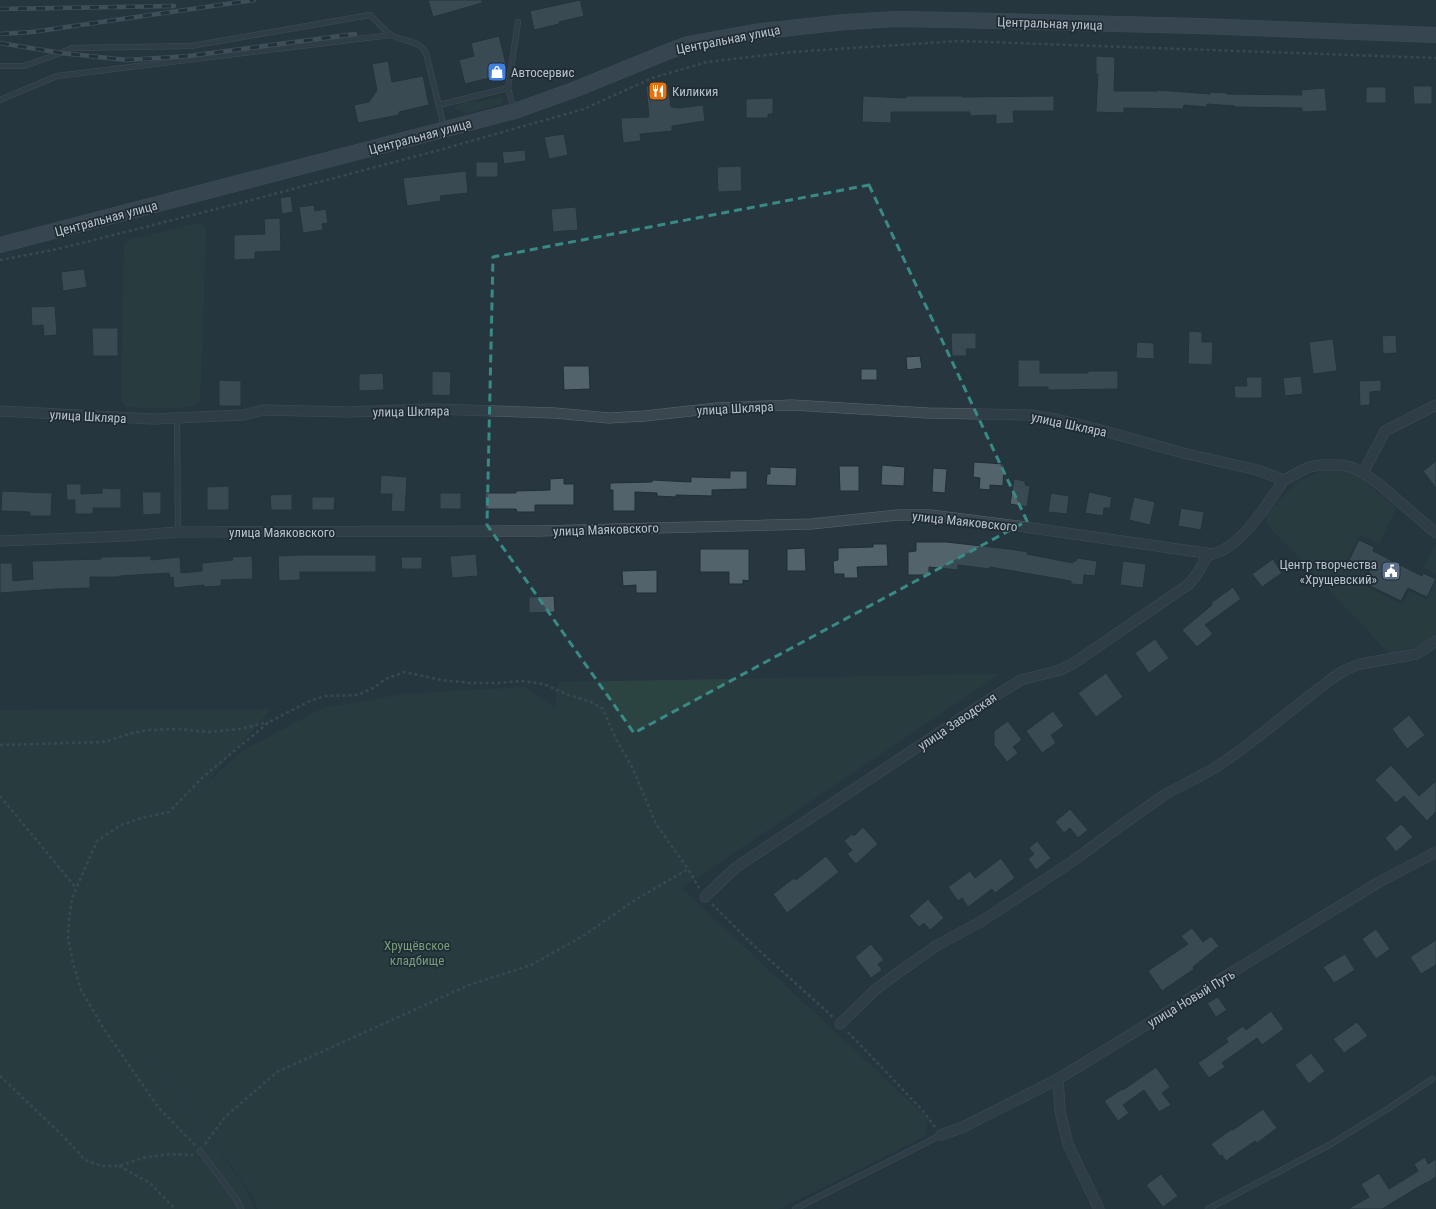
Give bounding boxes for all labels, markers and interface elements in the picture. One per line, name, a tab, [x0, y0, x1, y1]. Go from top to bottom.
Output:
street label: Центральная улица	[997, 14, 1103, 33]
street label: Центральная улица	[675, 22, 781, 57]
shop icon: Автосервис	[486, 61, 508, 83]
place label: Автосервис	[511, 65, 574, 80]
restaurant icon: Киликия	[647, 80, 669, 102]
place label: Киликия	[672, 84, 718, 99]
street label: Центральная улица	[367, 116, 473, 157]
street label: Центральная улица	[53, 198, 159, 239]
street label: улица Шкляра	[696, 399, 774, 418]
street label: улица Шкляра	[372, 403, 450, 420]
street label: улица Шкляра	[49, 407, 127, 426]
street label: улица Шкляра	[1030, 409, 1108, 440]
street label: улица Маяковского	[912, 509, 1018, 534]
street label: улица Маяковского	[553, 520, 659, 539]
street label: улица Маяковского	[229, 525, 335, 540]
place label: Центр творчества «Хрущевский»	[1279, 557, 1377, 587]
public building icon: Центр творчества «Хрущевский»	[1380, 560, 1402, 582]
street label: улица Заводская	[915, 690, 999, 753]
park label: Хрущёвское кладбище	[384, 938, 450, 968]
street label: улица Новый Путь	[1145, 966, 1238, 1030]

